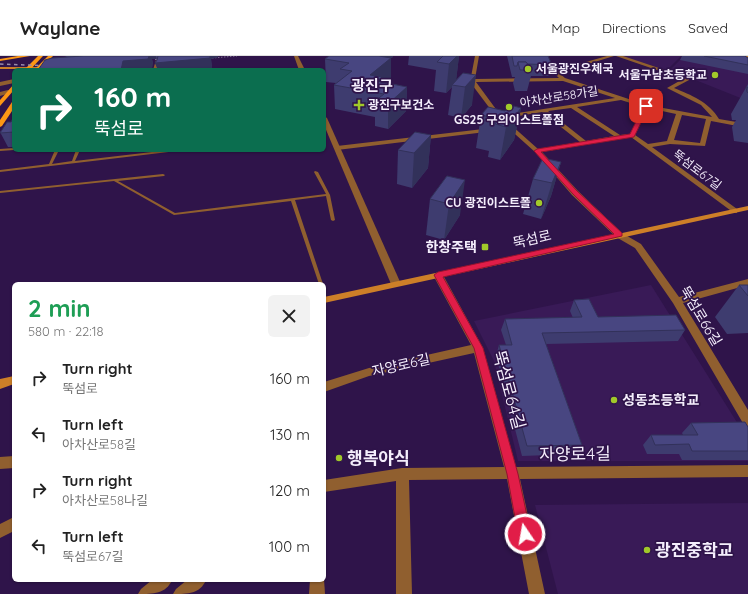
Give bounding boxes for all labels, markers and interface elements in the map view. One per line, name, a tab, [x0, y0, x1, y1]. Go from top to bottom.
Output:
text: Waylane	[20, 16, 100, 40]
text: Map	[551, 19, 580, 37]
text: Directions	[602, 19, 666, 37]
text: Saved	[688, 19, 728, 37]
place label: 서울광진우체국	[536, 61, 613, 76]
marker: 서울광진우체국	[523, 64, 533, 74]
place label: 서울구남초등학교	[619, 67, 707, 82]
marker: 서울구남초등학교	[710, 70, 720, 80]
district label: 광진구	[351, 76, 393, 95]
text: 160 m	[94, 79, 171, 114]
street label: 아차산로58가길	[519, 83, 599, 110]
icon: right	[28, 84, 80, 136]
pin	[629, 89, 663, 123]
icon: arrive	[635, 95, 657, 117]
place label: 광진구보건소	[368, 97, 434, 112]
marker: 광진구보건소	[353, 99, 365, 111]
marker: GS25 구의이스트폴점	[504, 102, 514, 112]
place label: GS25 구의이스트폴점	[454, 112, 564, 127]
text: 뚝섬로	[94, 117, 144, 140]
street label: 뚝섬로67길	[670, 147, 724, 193]
place label: CU 광진이스트폴	[445, 195, 531, 210]
marker: CU 광진이스트폴	[534, 198, 544, 208]
street label: 뚝섬로	[511, 226, 553, 252]
place label: 한창주택	[425, 238, 477, 256]
marker: 한창주택	[480, 242, 490, 252]
street label: 뚝섬로66길	[676, 283, 726, 349]
text: 2 min	[28, 293, 90, 323]
button: close	[268, 295, 310, 337]
text: 580 m · 22:18	[28, 323, 104, 339]
street label: 뚝섬로64길	[489, 348, 530, 432]
street label: 자양로6길	[370, 350, 432, 380]
text: Turn right	[62, 359, 133, 378]
icon: right	[28, 367, 50, 389]
text: 160 m	[270, 369, 310, 388]
text: 뚝섬로	[62, 380, 98, 396]
place label: 성동초등학교	[622, 391, 699, 409]
marker: 성동초등학교	[609, 395, 619, 405]
text: Turn left	[62, 415, 124, 434]
icon: left	[28, 423, 50, 445]
text: 130 m	[270, 425, 310, 444]
text: 아차산로58길	[62, 436, 136, 452]
street label: 자양로4길	[539, 442, 611, 465]
place label: 행복야식	[347, 447, 410, 468]
marker: 행복야식	[334, 453, 344, 463]
text: Turn right	[62, 471, 133, 490]
icon: right	[28, 479, 50, 501]
text: 120 m	[269, 481, 310, 500]
text: 아차산로58나길	[62, 492, 148, 508]
position arrow	[504, 513, 546, 555]
text: Turn left	[62, 527, 124, 546]
icon: left	[28, 535, 50, 557]
text: 100 m	[269, 537, 310, 556]
place label: 광진중학교	[655, 539, 734, 560]
marker: 광진중학교	[642, 545, 652, 555]
text: 뚝섬로67길	[62, 548, 124, 564]

